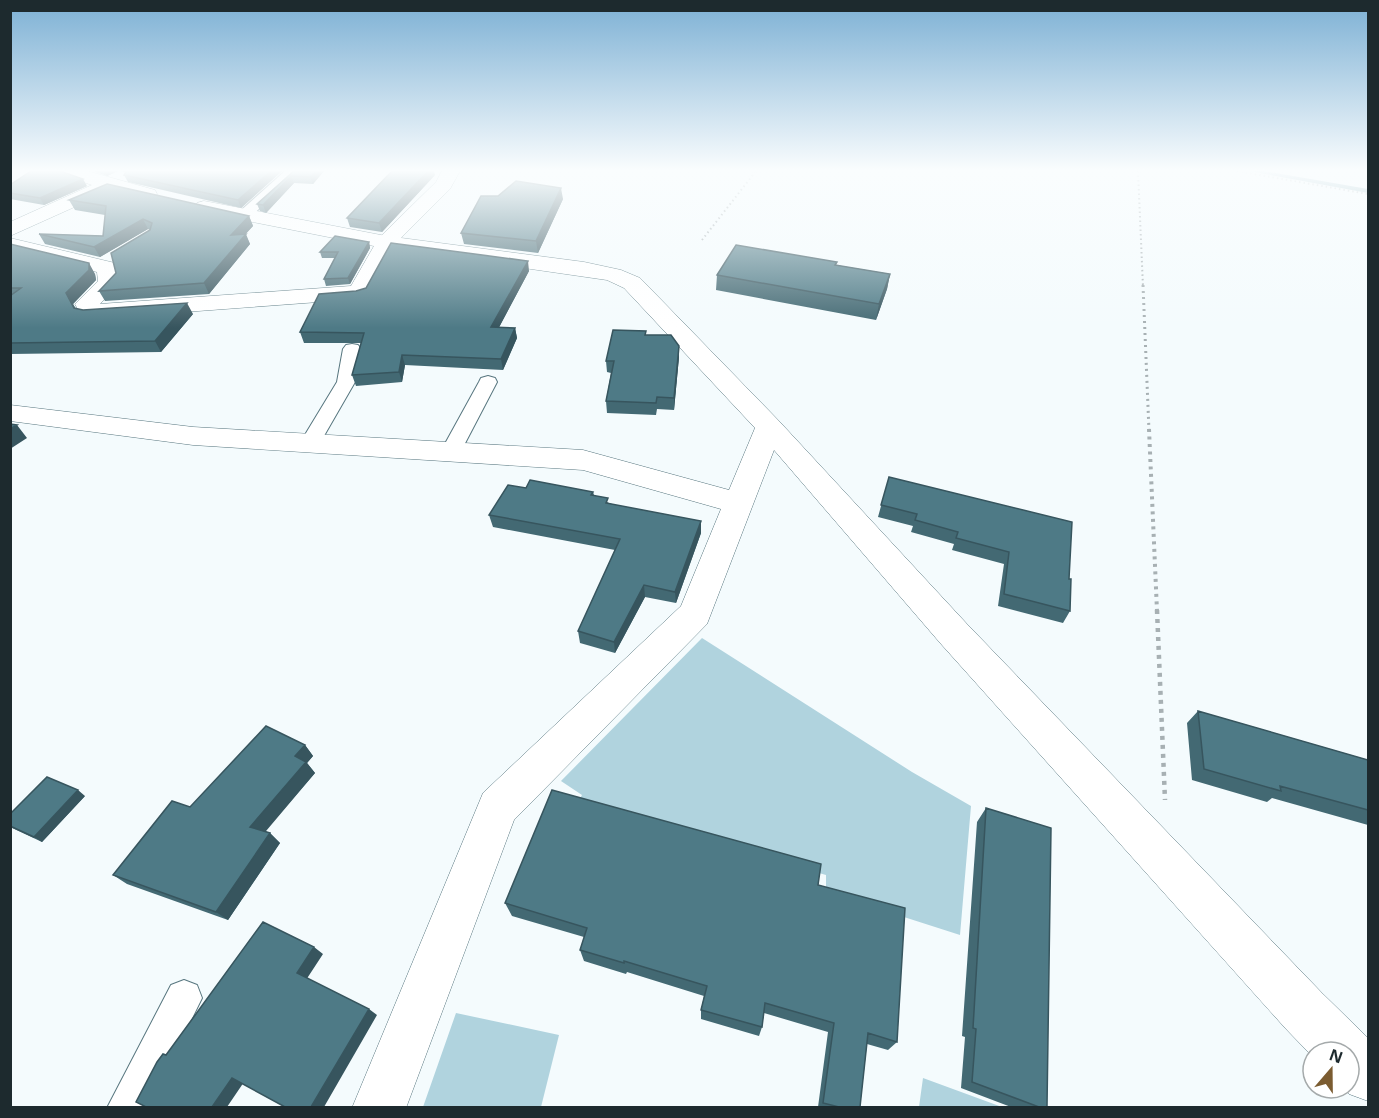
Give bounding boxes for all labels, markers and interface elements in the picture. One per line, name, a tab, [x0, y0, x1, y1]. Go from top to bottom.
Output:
north arrow	[1301, 1040, 1361, 1100]
text: N	[1326, 1043, 1346, 1068]

